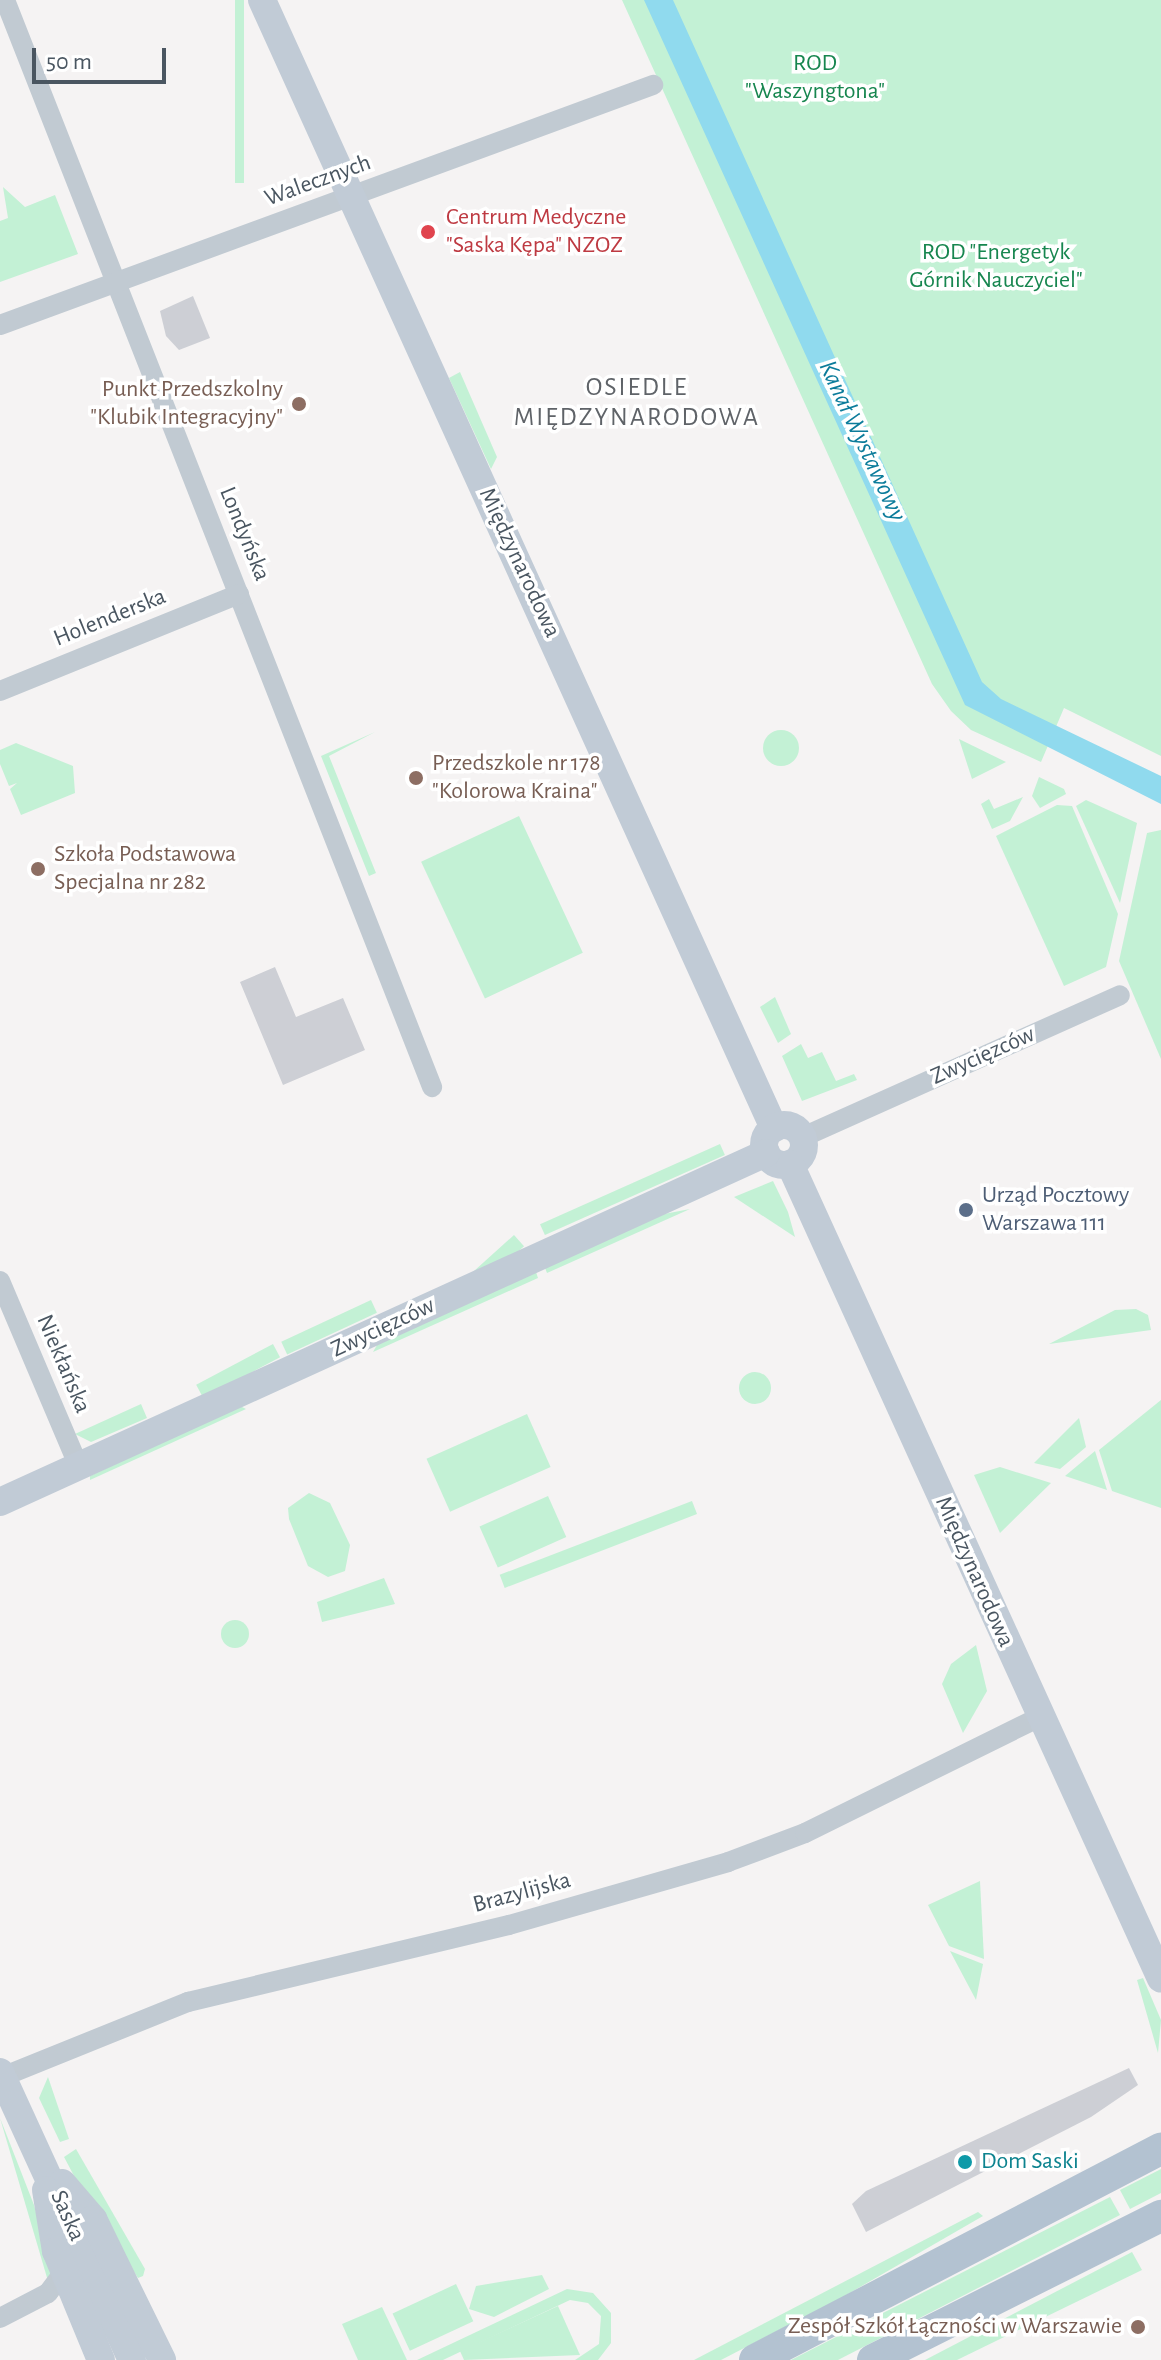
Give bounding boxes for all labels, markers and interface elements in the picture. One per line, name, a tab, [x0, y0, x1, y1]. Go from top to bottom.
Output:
scale bar	[36, 32, 170, 82]
text: 50 m	[46, 50, 92, 74]
park label: ROD "Waszyngtona"	[745, 50, 885, 106]
street label: Walecznych	[261, 149, 375, 213]
place label: Centrum Medyczne "Saska Kępa" NZOZ	[446, 204, 626, 260]
marker: Centrum Medyczne "Saska Kępa" NZOZ	[417, 221, 439, 243]
park label: ROD "Energetyk Górnik Nauczyciel"	[909, 239, 1083, 295]
water label: Kanał Wystawowy	[811, 356, 913, 526]
district label: OSIEDLE MIĘDZYNARODOWA	[514, 372, 760, 434]
place label: Punkt Przedszkolny "Klubik Integracyjny"	[90, 376, 283, 432]
marker: Punkt Przedszkolny "Klubik Integracyjny"	[290, 395, 308, 413]
street label: Londyńska	[212, 483, 276, 585]
street label: Międzynarodowa	[472, 484, 566, 642]
street label: Holenderska	[50, 582, 170, 654]
place label: Przedszkole nr 178 "Kolorowa Kraina"	[432, 750, 601, 806]
marker: Przedszkole nr 178 "Kolorowa Kraina"	[407, 769, 425, 787]
place label: Szkoła Podstawowa Specjalna nr 282	[54, 841, 236, 897]
marker: Szkoła Podstawowa Specjalna nr 282	[29, 860, 47, 878]
street label: Zwycięzców	[927, 1020, 1039, 1092]
place label: Urząd Pocztowy Warszawa 111	[982, 1182, 1129, 1238]
marker: Urząd Pocztowy Warszawa 111	[957, 1201, 975, 1219]
street label: Zwycięzców	[327, 1292, 439, 1364]
street label: Niekłańska	[29, 1310, 97, 1418]
street label: Międzynarodowa	[928, 1492, 1020, 1652]
street label: Brazylijska	[470, 1866, 574, 1920]
place label: Dom Saski	[981, 2148, 1079, 2176]
marker: Dom Saski	[956, 2153, 974, 2171]
street label: Saska	[43, 2186, 91, 2246]
place label: Zespół Szkół Łączności w Warszawie	[788, 2313, 1122, 2341]
marker: Zespół Szkół Łączności w Warszawie	[1129, 2318, 1147, 2336]

